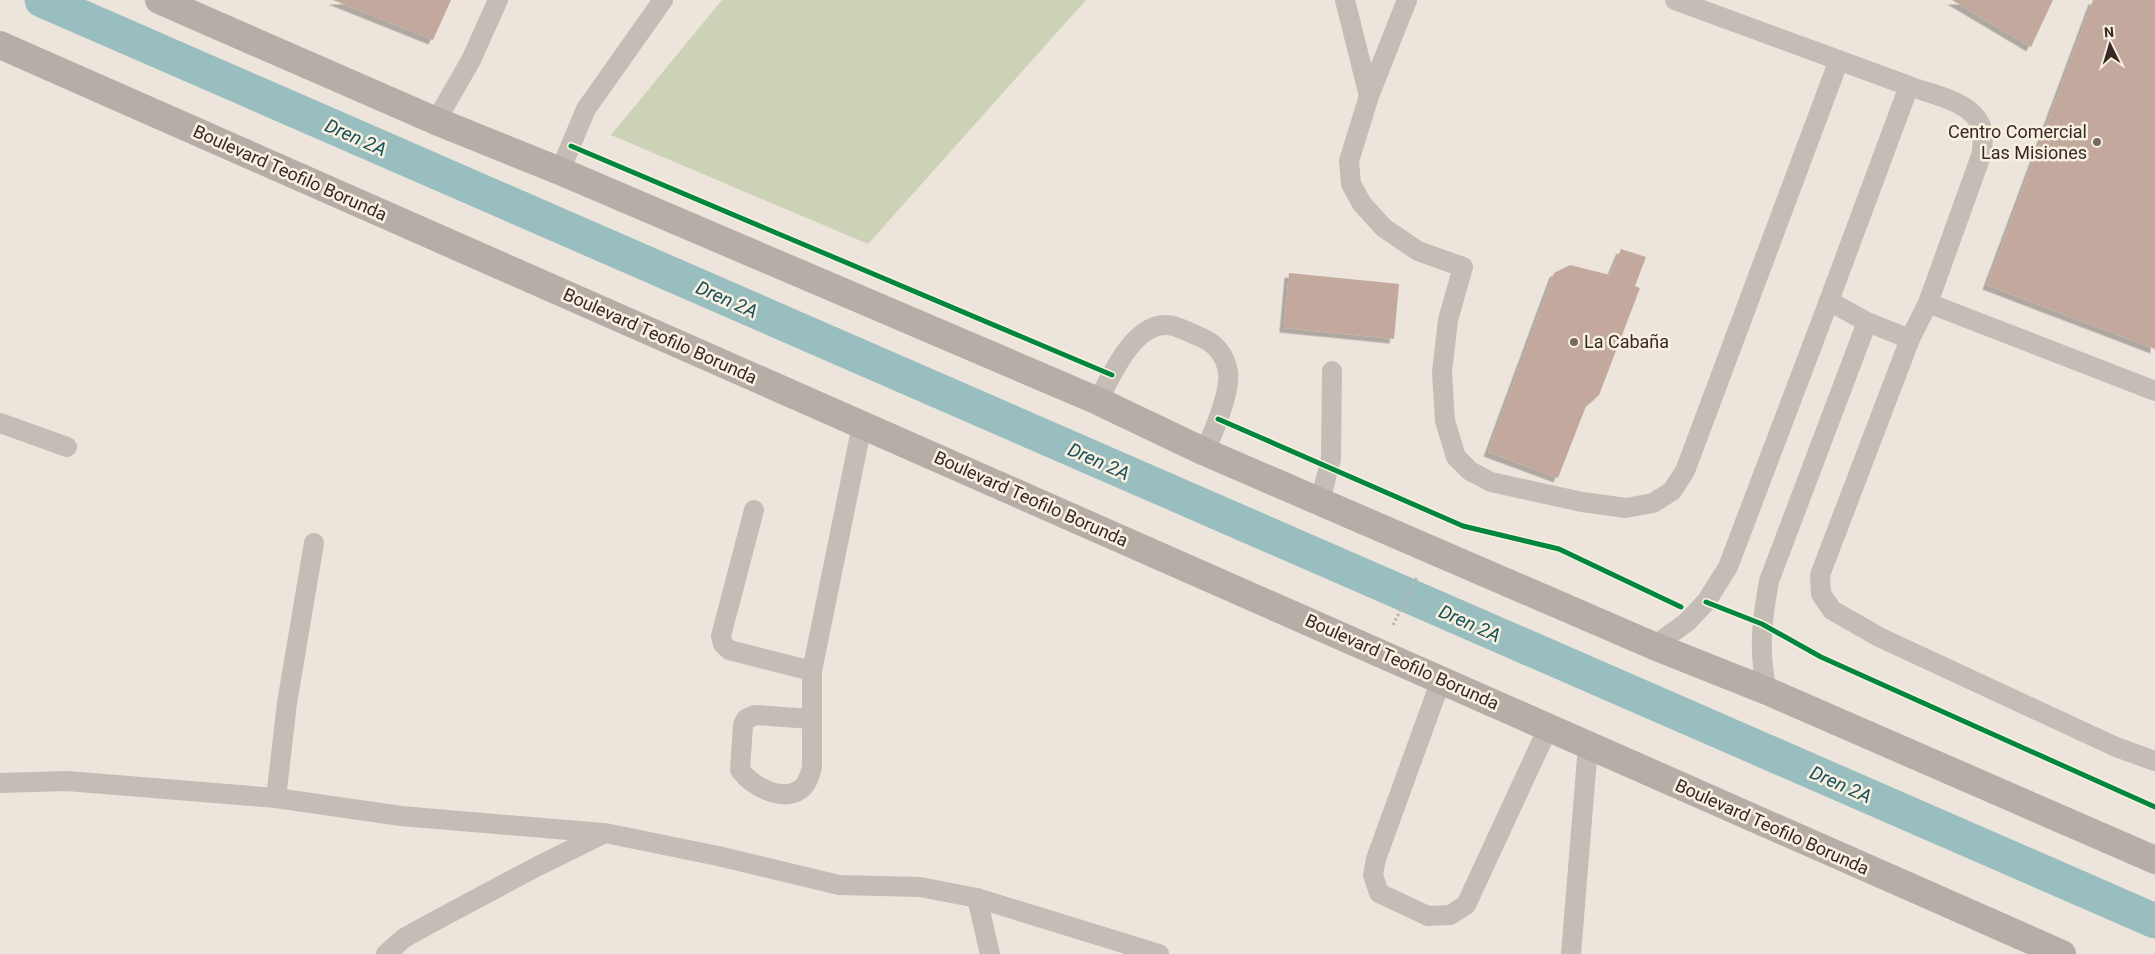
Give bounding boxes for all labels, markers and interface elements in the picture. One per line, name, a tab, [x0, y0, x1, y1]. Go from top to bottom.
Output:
north arrow	[2085, 20, 2135, 70]
text: N	[2103, 24, 2114, 40]
water label: Dren 2A	[321, 114, 390, 161]
street label: Boulevard Teofilo Borunda	[190, 120, 390, 225]
place label: Centro Comercial Las Misiones	[1948, 121, 2087, 163]
marker: Centro Comercial Las Misiones	[2091, 136, 2103, 148]
water label: Dren 2A	[692, 276, 761, 323]
street label: Boulevard Teofilo Borunda	[560, 283, 760, 388]
place label: La Cabaña	[1584, 331, 1669, 352]
marker: La Cabaña	[1568, 336, 1580, 348]
water label: Dren 2A	[1064, 438, 1133, 485]
street label: Boulevard Teofilo Borunda	[931, 446, 1131, 551]
water label: Dren 2A	[1435, 600, 1504, 647]
street label: Boulevard Teofilo Borunda	[1302, 609, 1502, 714]
water label: Dren 2A	[1806, 761, 1875, 808]
street label: Boulevard Teofilo Borunda	[1672, 774, 1872, 879]

